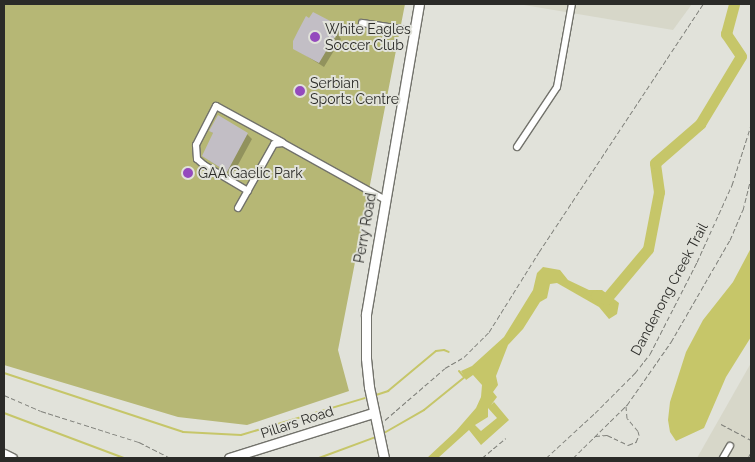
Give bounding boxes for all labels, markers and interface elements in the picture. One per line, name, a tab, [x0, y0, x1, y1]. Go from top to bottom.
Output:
place label: White Eagles Soccer Club	[325, 21, 411, 54]
marker: White Eagles Soccer Club	[309, 31, 321, 43]
place label: Serbian Sports Centre	[310, 75, 399, 108]
marker: Serbian Sports Centre	[294, 85, 306, 97]
place label: GAA Gaelic Park	[198, 165, 303, 181]
marker: GAA Gaelic Park	[182, 167, 194, 179]
street label: Perry Road	[351, 191, 379, 265]
street label: Dandenong Creek Trail	[627, 220, 711, 358]
street label: Pillars Road	[258, 402, 336, 442]

